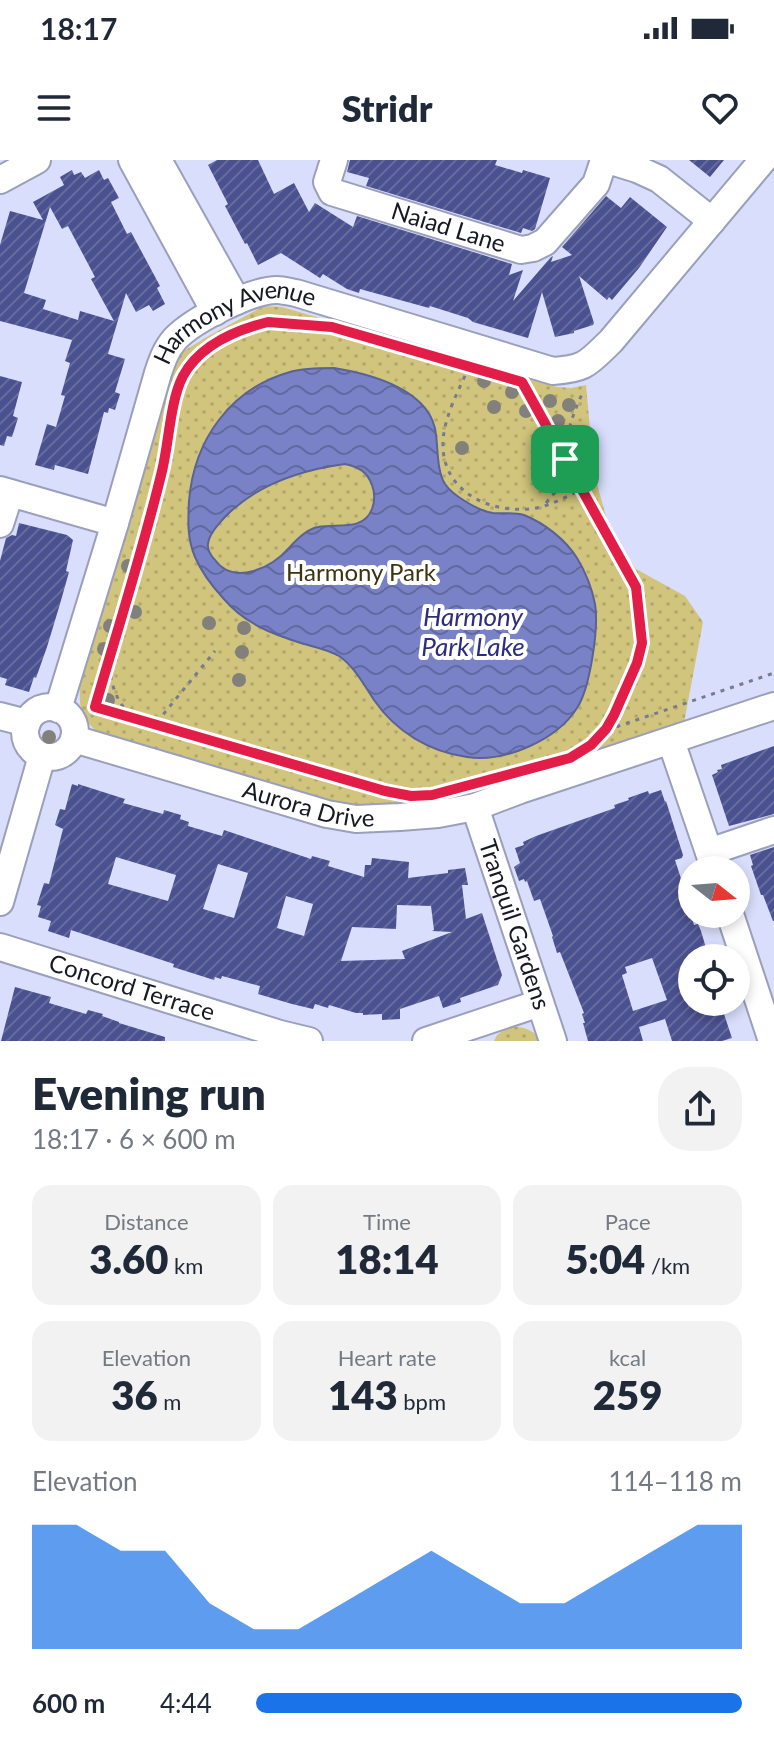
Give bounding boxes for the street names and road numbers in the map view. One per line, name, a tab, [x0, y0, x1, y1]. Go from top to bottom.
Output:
street label: Naiad Lane	[388, 195, 509, 257]
street label: Harmony Avenue	[147, 274, 320, 368]
street label: Aurora Drive	[239, 774, 375, 833]
street label: Tranquil Gardens	[474, 835, 557, 1013]
street label: Concord Terrace	[46, 947, 219, 1026]

